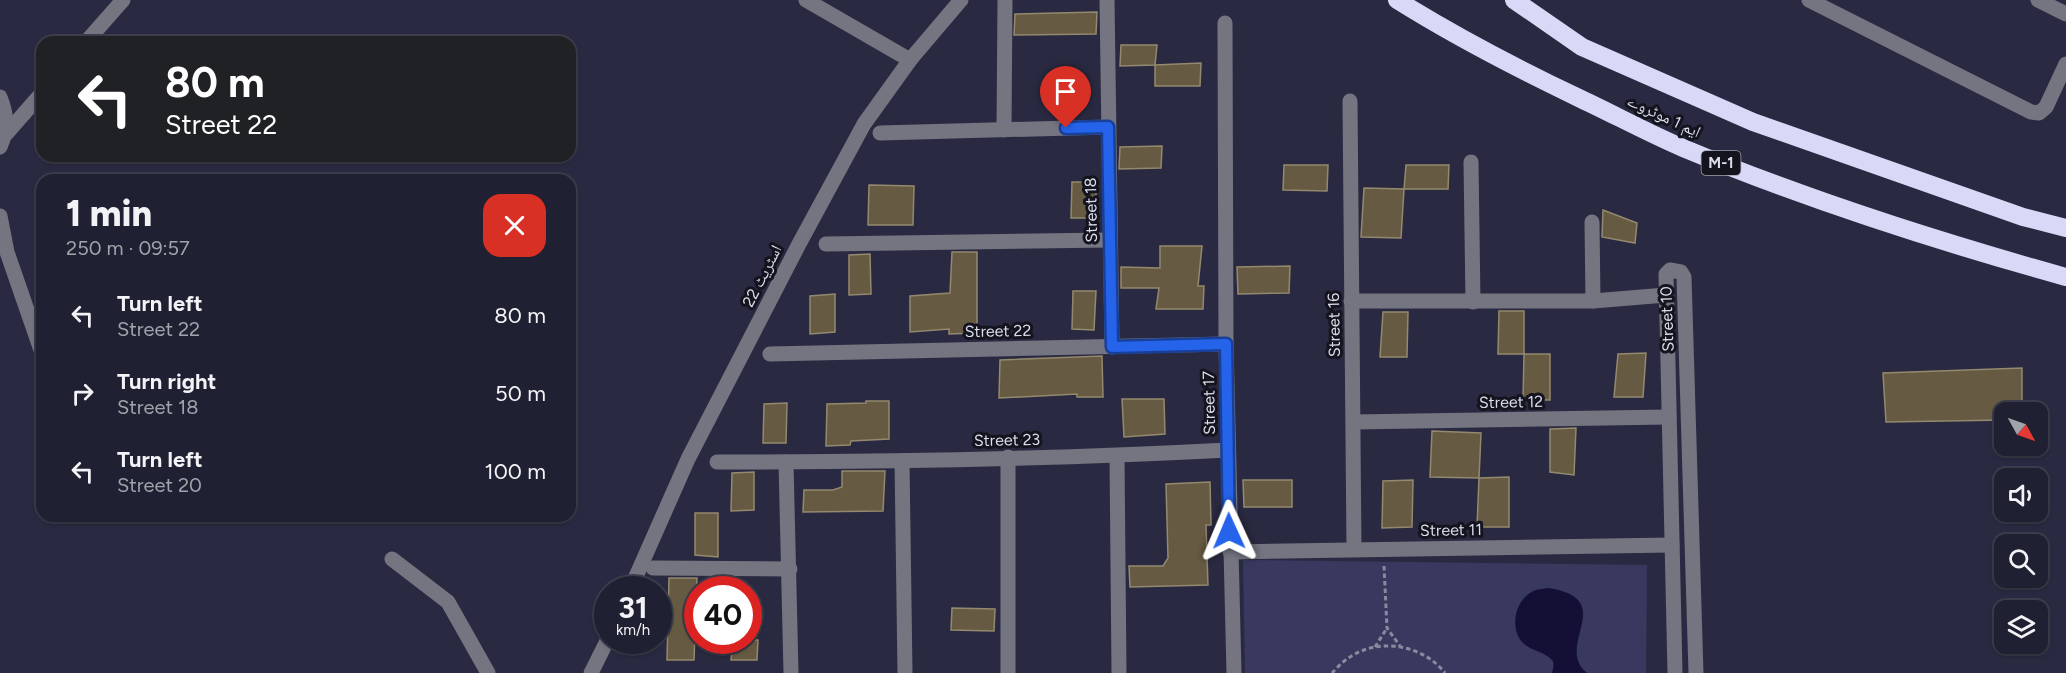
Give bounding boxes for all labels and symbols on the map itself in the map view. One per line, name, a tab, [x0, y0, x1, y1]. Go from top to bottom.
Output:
pin	[1040, 66, 1091, 128]
street label: ایم 1 موٹروے	[1624, 91, 1704, 142]
road number: M-1	[1702, 151, 1740, 175]
street label: Street 18	[1081, 177, 1101, 243]
street label: اسٹریٹ 22	[738, 242, 786, 310]
street label: Street 10	[1656, 286, 1678, 352]
street label: Street 16	[1324, 293, 1344, 357]
street label: Street 22	[965, 321, 1031, 341]
street label: Street 17	[1199, 370, 1219, 435]
street label: Street 12	[1479, 392, 1543, 412]
north arrow	[1994, 402, 2048, 456]
street label: Street 23	[974, 430, 1040, 450]
position arrow	[1197, 499, 1261, 563]
street label: Street 11	[1420, 520, 1482, 540]
speed limit sign: 40	[684, 576, 762, 654]

